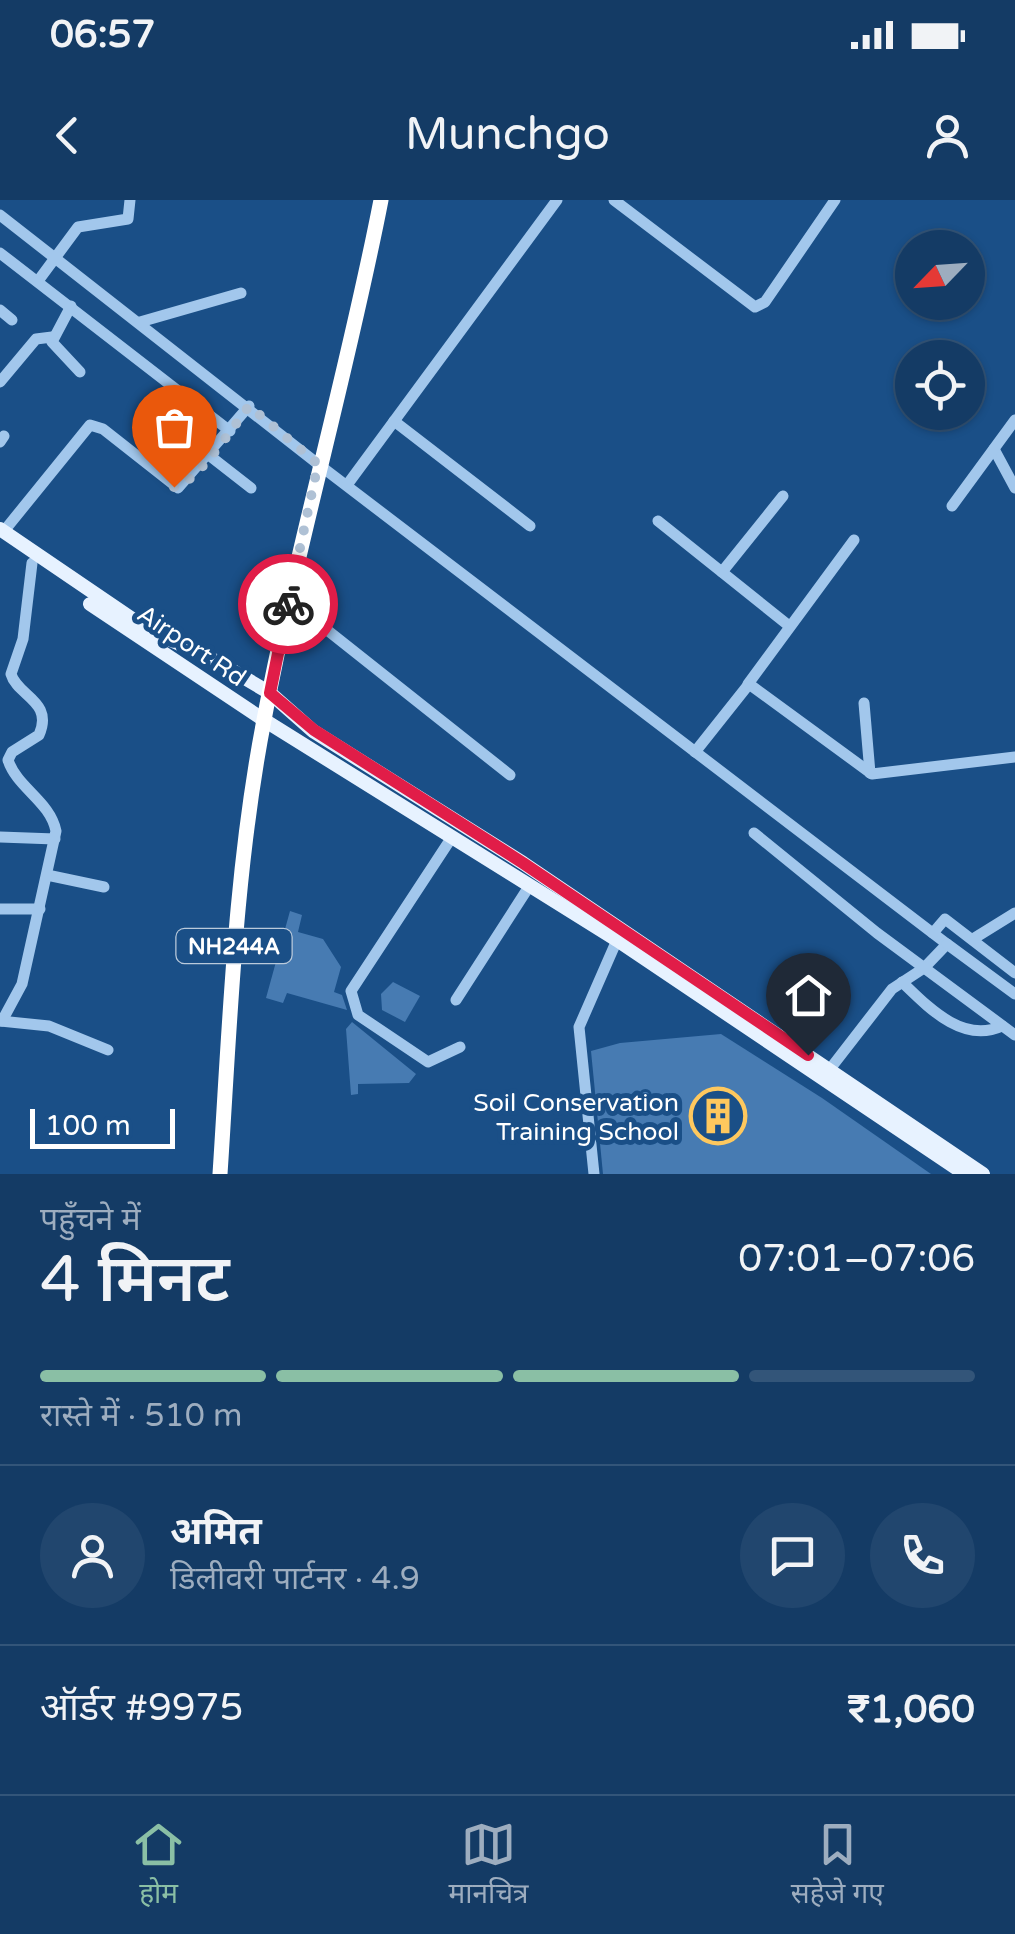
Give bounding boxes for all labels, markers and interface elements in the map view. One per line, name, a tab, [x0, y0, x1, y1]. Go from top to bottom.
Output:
text: 06:57	[50, 12, 155, 58]
icon: back	[40, 108, 95, 163]
text: Munchgo	[405, 108, 610, 162]
icon: person	[920, 108, 975, 163]
north arrow	[895, 230, 985, 320]
map controls	[895, 230, 985, 430]
button: locate	[895, 340, 985, 430]
pin	[132, 385, 217, 488]
icon: bag	[147, 400, 202, 455]
courier	[238, 554, 338, 654]
icon: bike	[261, 577, 316, 632]
street label: Airport Rd	[131, 599, 251, 693]
road number: NH244A	[176, 929, 292, 963]
pin	[766, 953, 851, 1056]
icon: home	[781, 968, 836, 1023]
building icon: Soil Conservation Training School	[688, 1086, 748, 1146]
place label: Soil Conservation Training School	[473, 1088, 679, 1147]
scale bar	[30, 1104, 175, 1148]
text: 100 m	[45, 1109, 131, 1143]
text: पहुँचने में	[40, 1201, 141, 1239]
text: 07:01–07:06	[738, 1236, 975, 1282]
text: 4 मिनट	[40, 1241, 230, 1320]
text: रास्ते में · 510 m	[40, 1397, 242, 1435]
button: person	[40, 1503, 145, 1608]
button: chat	[740, 1503, 845, 1608]
button: phone	[870, 1503, 975, 1608]
text: अमित	[170, 1509, 262, 1555]
text: डिलीवरी पार्टनर · 4.9	[170, 1560, 420, 1598]
text: ऑर्डर #9975	[40, 1685, 243, 1731]
text: ₹1,060	[847, 1687, 975, 1733]
tab: होम	[131, 1817, 186, 1914]
tab: मानचित्र	[448, 1817, 528, 1914]
tab: सहेजे गए	[791, 1817, 884, 1914]

